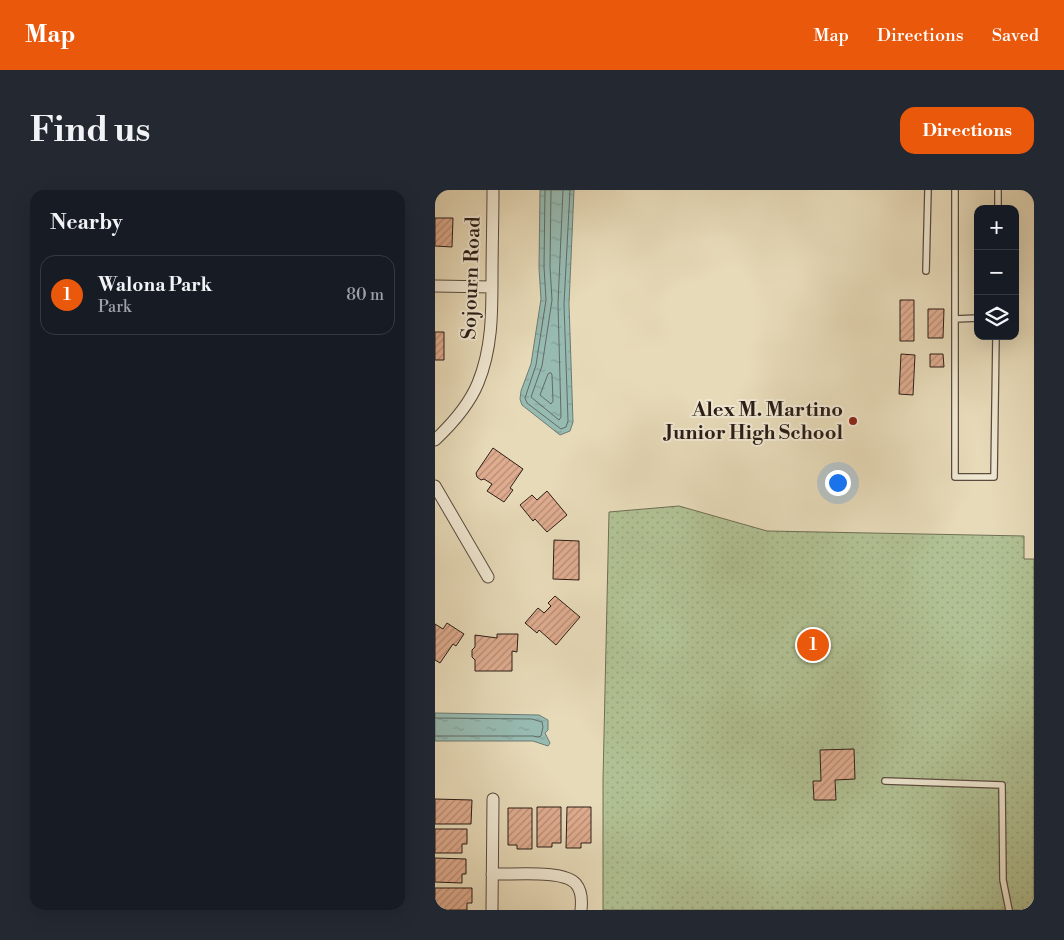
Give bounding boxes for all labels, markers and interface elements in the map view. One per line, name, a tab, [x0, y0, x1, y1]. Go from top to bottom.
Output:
text: Map	[25, 20, 75, 50]
text: Map	[813, 24, 849, 47]
text: Directions	[877, 24, 964, 47]
text: Saved	[992, 24, 1039, 47]
button: Directions	[900, 107, 1034, 154]
text: Find us	[30, 109, 150, 152]
map controls	[974, 205, 1019, 340]
button: +	[974, 205, 1019, 250]
text: Nearby	[50, 210, 123, 236]
street label: Sojourn Road	[457, 215, 487, 340]
button: −	[974, 250, 1019, 295]
text: Walona Park	[98, 273, 212, 297]
text: 1	[63, 285, 71, 305]
text: 80 m	[346, 285, 384, 305]
button: layers	[974, 295, 1019, 340]
text: Park	[98, 297, 131, 317]
place label: Alex M. Martino Junior High School	[662, 398, 843, 446]
marker: Alex M. Martino Junior High School	[847, 415, 859, 427]
your location	[825, 470, 851, 496]
pin: 1	[797, 626, 829, 664]

